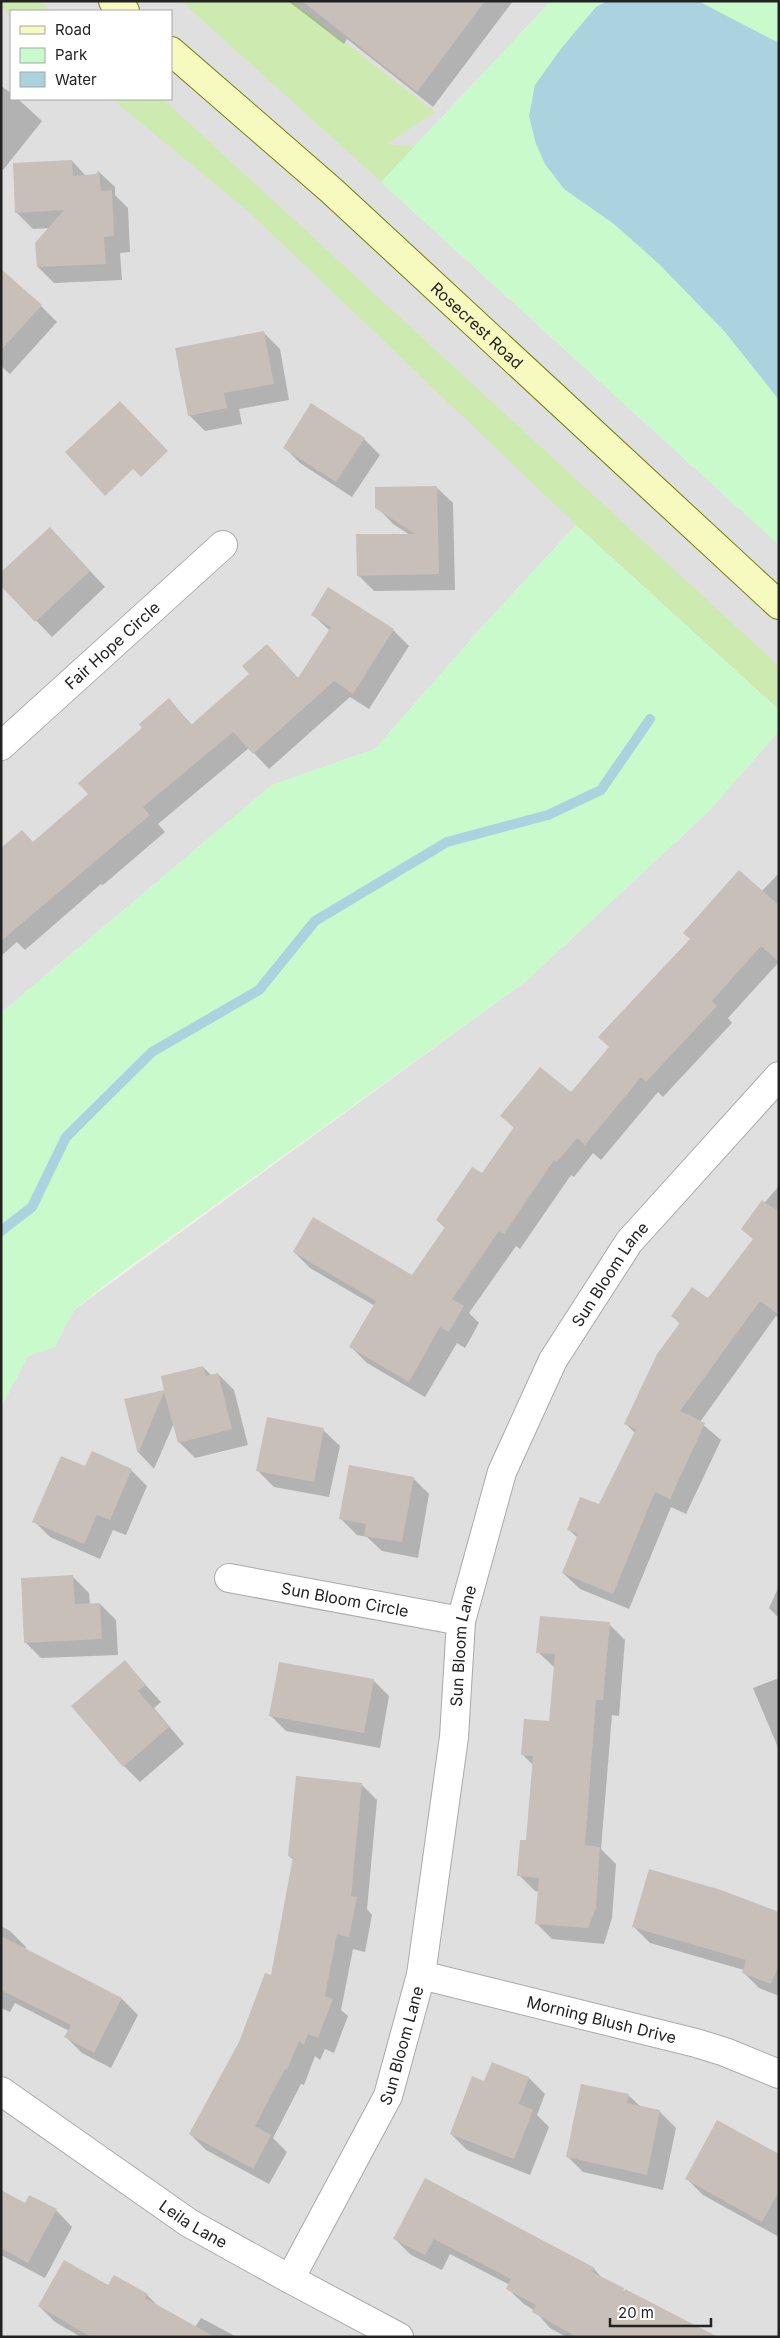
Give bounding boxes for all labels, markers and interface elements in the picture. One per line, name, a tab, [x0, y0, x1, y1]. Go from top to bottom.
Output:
legend	[10, 10, 172, 100]
text: Road	[55, 20, 91, 39]
text: Park	[55, 45, 88, 64]
text: Water	[55, 70, 97, 89]
street label: Rosecrest Road	[427, 278, 527, 373]
street label: Fair Hope Circle	[61, 597, 164, 693]
street label: Sun Bloom Lane	[567, 1218, 652, 1330]
street label: Sun Bloom Circle	[280, 1578, 410, 1621]
street label: Sun Bloom Lane	[446, 1583, 480, 1707]
street label: Sun Bloom Lane	[375, 1984, 428, 2109]
street label: Morning Blush Drive	[525, 1992, 678, 2048]
street label: Leila Lane	[155, 2195, 231, 2252]
scale bar	[610, 2296, 711, 2328]
text: 20 m	[618, 2303, 654, 2322]

